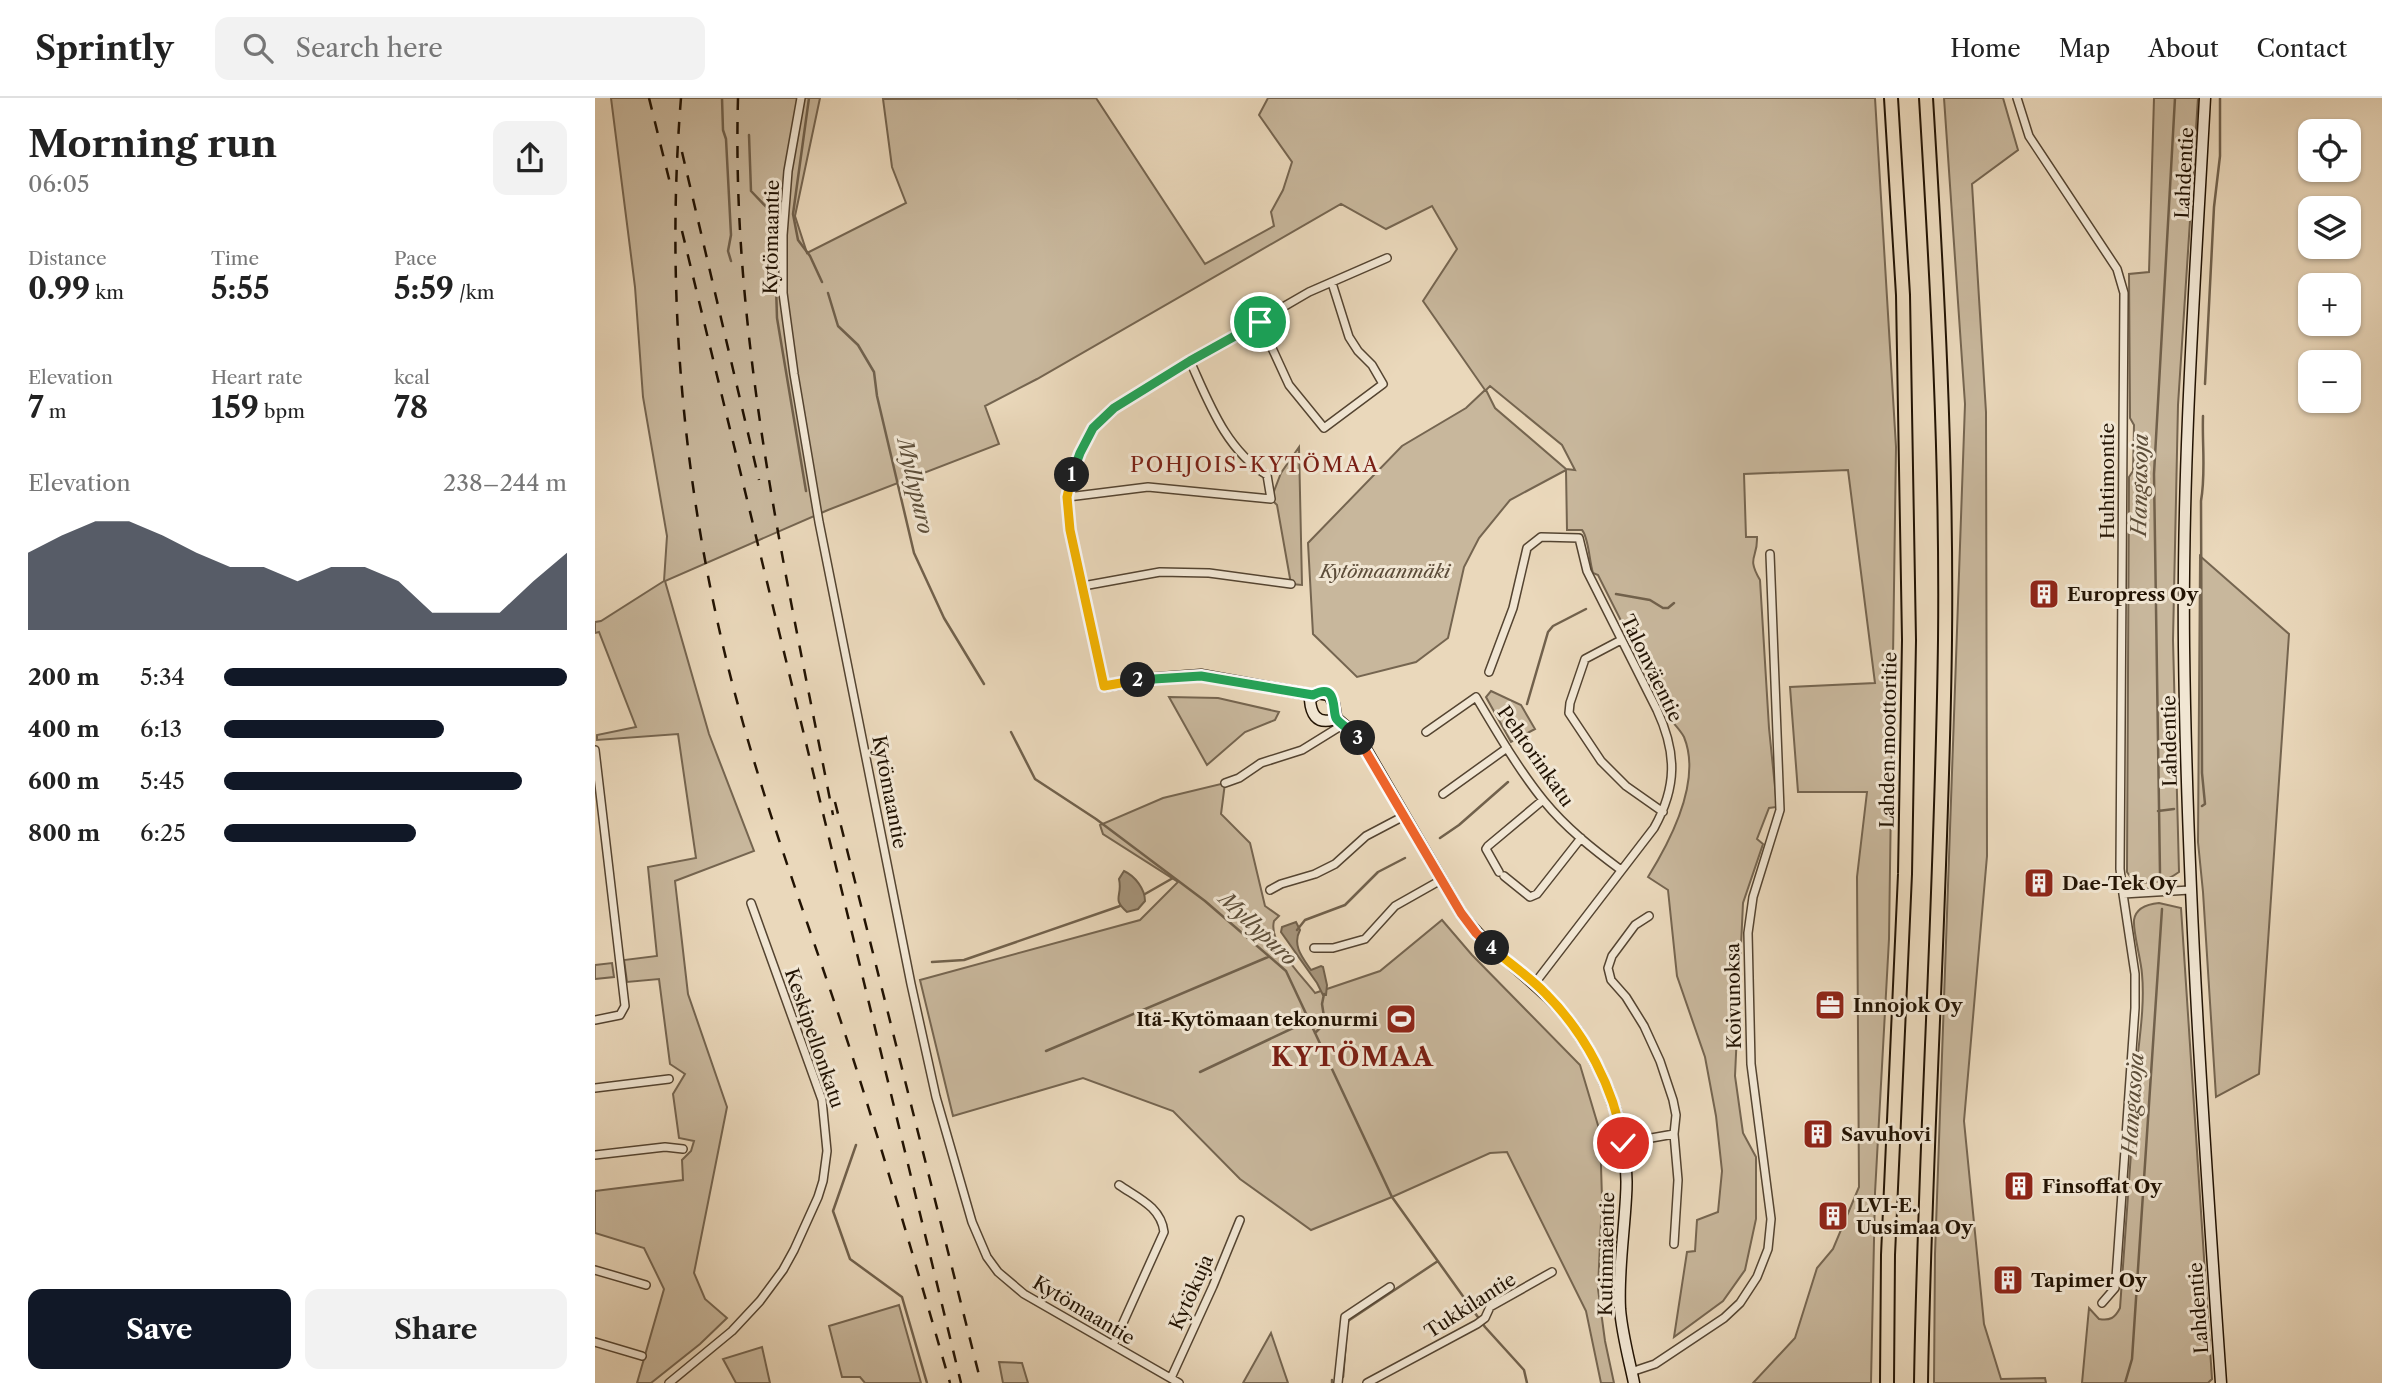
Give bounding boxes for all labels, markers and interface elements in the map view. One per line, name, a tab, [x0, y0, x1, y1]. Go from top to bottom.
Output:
search box	[215, 17, 705, 80]
text: Sprintly	[35, 28, 173, 69]
icon: search	[239, 29, 277, 67]
text: Search here	[295, 32, 443, 64]
text: Home	[1950, 34, 2021, 63]
text: Map	[2059, 34, 2110, 63]
text: About	[2148, 34, 2219, 63]
text: Contact	[2257, 34, 2347, 63]
map controls	[2298, 119, 2361, 413]
button: locate	[2298, 119, 2361, 182]
text: Morning run	[28, 120, 277, 167]
button: share	[493, 121, 567, 195]
street label: Lahdentie	[2171, 127, 2198, 219]
text: 06:05	[28, 170, 90, 198]
street label: Kytömaantie	[759, 179, 784, 295]
button: layers	[2298, 196, 2361, 259]
text: Distance	[28, 247, 107, 270]
text: Time	[211, 247, 259, 270]
text: Pace	[394, 247, 437, 270]
text: 0.99	[28, 270, 90, 307]
text: 5:55	[211, 270, 270, 307]
text: 5:59	[394, 270, 454, 307]
button: +	[2298, 273, 2361, 336]
text: km	[90, 281, 124, 304]
text: /km	[454, 281, 495, 304]
pin	[1230, 292, 1290, 352]
icon: arrive	[1241, 303, 1279, 341]
button: −	[2298, 350, 2361, 413]
text: Elevation	[28, 366, 113, 389]
text: Heart rate	[211, 366, 303, 389]
text: kcal	[394, 366, 430, 389]
text: 7	[28, 389, 44, 426]
text: 159	[211, 389, 259, 426]
text: 78	[394, 389, 428, 426]
text: m	[44, 400, 66, 423]
text: bpm	[259, 400, 305, 423]
street label: Huhtimontie	[2096, 423, 2119, 539]
water label: Myllypuro	[892, 433, 939, 536]
water label: Hangasoja	[2126, 433, 2153, 539]
district label: POHJOIS-KYTÖMAA	[1130, 452, 1380, 477]
pin: 1	[1055, 458, 1089, 492]
text: 1	[1067, 463, 1076, 486]
text: Elevation	[28, 469, 131, 497]
text: 238–244 m	[443, 469, 567, 497]
park label: Kytömaanmäki	[1318, 560, 1451, 583]
building icon: Europress Oy	[2027, 577, 2061, 611]
place label: Europress Oy	[2067, 583, 2199, 606]
street label: Talonväentie	[1616, 611, 1687, 726]
street label: Lahden moottoritie	[1875, 652, 1902, 828]
pin: 2	[1121, 662, 1155, 698]
text: 200 m	[28, 663, 100, 691]
text: 5:34	[140, 663, 185, 691]
text: 2	[1132, 668, 1143, 691]
street label: Lahdentie	[2157, 695, 2182, 787]
street label: Pehtorinkatu	[1492, 701, 1579, 811]
text: 400 m	[28, 715, 100, 743]
text: 6:13	[140, 715, 182, 743]
pin: 3	[1341, 720, 1375, 756]
text: 3	[1352, 726, 1363, 749]
street label: Kytömaantie	[867, 734, 912, 851]
text: 600 m	[28, 767, 100, 795]
text: 5:45	[140, 767, 185, 795]
text: 800 m	[28, 819, 100, 847]
text: 6:25	[140, 819, 186, 847]
building icon: Dae-Tek Oy	[2022, 866, 2056, 900]
place label: Dae-Tek Oy	[2062, 872, 2178, 895]
water label: Myllypuro	[1212, 884, 1303, 971]
pin: 4	[1475, 930, 1509, 966]
text: 4	[1486, 936, 1497, 959]
street label: Koivunoksa	[1721, 943, 1746, 1049]
street label: Keskipellonkatu	[780, 965, 849, 1111]
office icon: Innojok Oy	[1813, 988, 1847, 1022]
place label: Innojok Oy	[1853, 994, 1964, 1017]
sports icon: Itä-Kytömaan tekonurmi	[1384, 1002, 1418, 1036]
place label: Itä-Kytömaan tekonurmi	[1136, 1008, 1378, 1031]
district label: KYTÖMAA	[1271, 1040, 1435, 1073]
water label: Hangasoja	[2116, 1051, 2149, 1158]
pin	[1593, 1113, 1653, 1173]
building icon: Savuhovi	[1801, 1117, 1835, 1151]
place label: Savuhovi	[1841, 1123, 1931, 1146]
icon: check	[1604, 1124, 1642, 1162]
building icon: Finsoffat Oy	[2002, 1169, 2036, 1203]
place label: Finsoffat Oy	[2042, 1175, 2163, 1198]
street label: Kutinmäentie	[1594, 1192, 1619, 1316]
place label: LVI-E. Uusimaa Oy	[1856, 1194, 1974, 1239]
building icon: LVI-E. Uusimaa Oy	[1816, 1199, 1850, 1233]
street label: Kytökuja	[1165, 1251, 1218, 1333]
street label: Lahdentie	[2184, 1261, 2213, 1354]
building icon: Tapimer Oy	[1991, 1263, 2025, 1297]
street label: Tukkilantie	[1421, 1268, 1520, 1343]
place label: Tapimer Oy	[2031, 1269, 2148, 1292]
street label: Kytömaantie	[1029, 1271, 1139, 1350]
button: Save	[28, 1289, 291, 1369]
button: Share	[305, 1289, 567, 1369]

